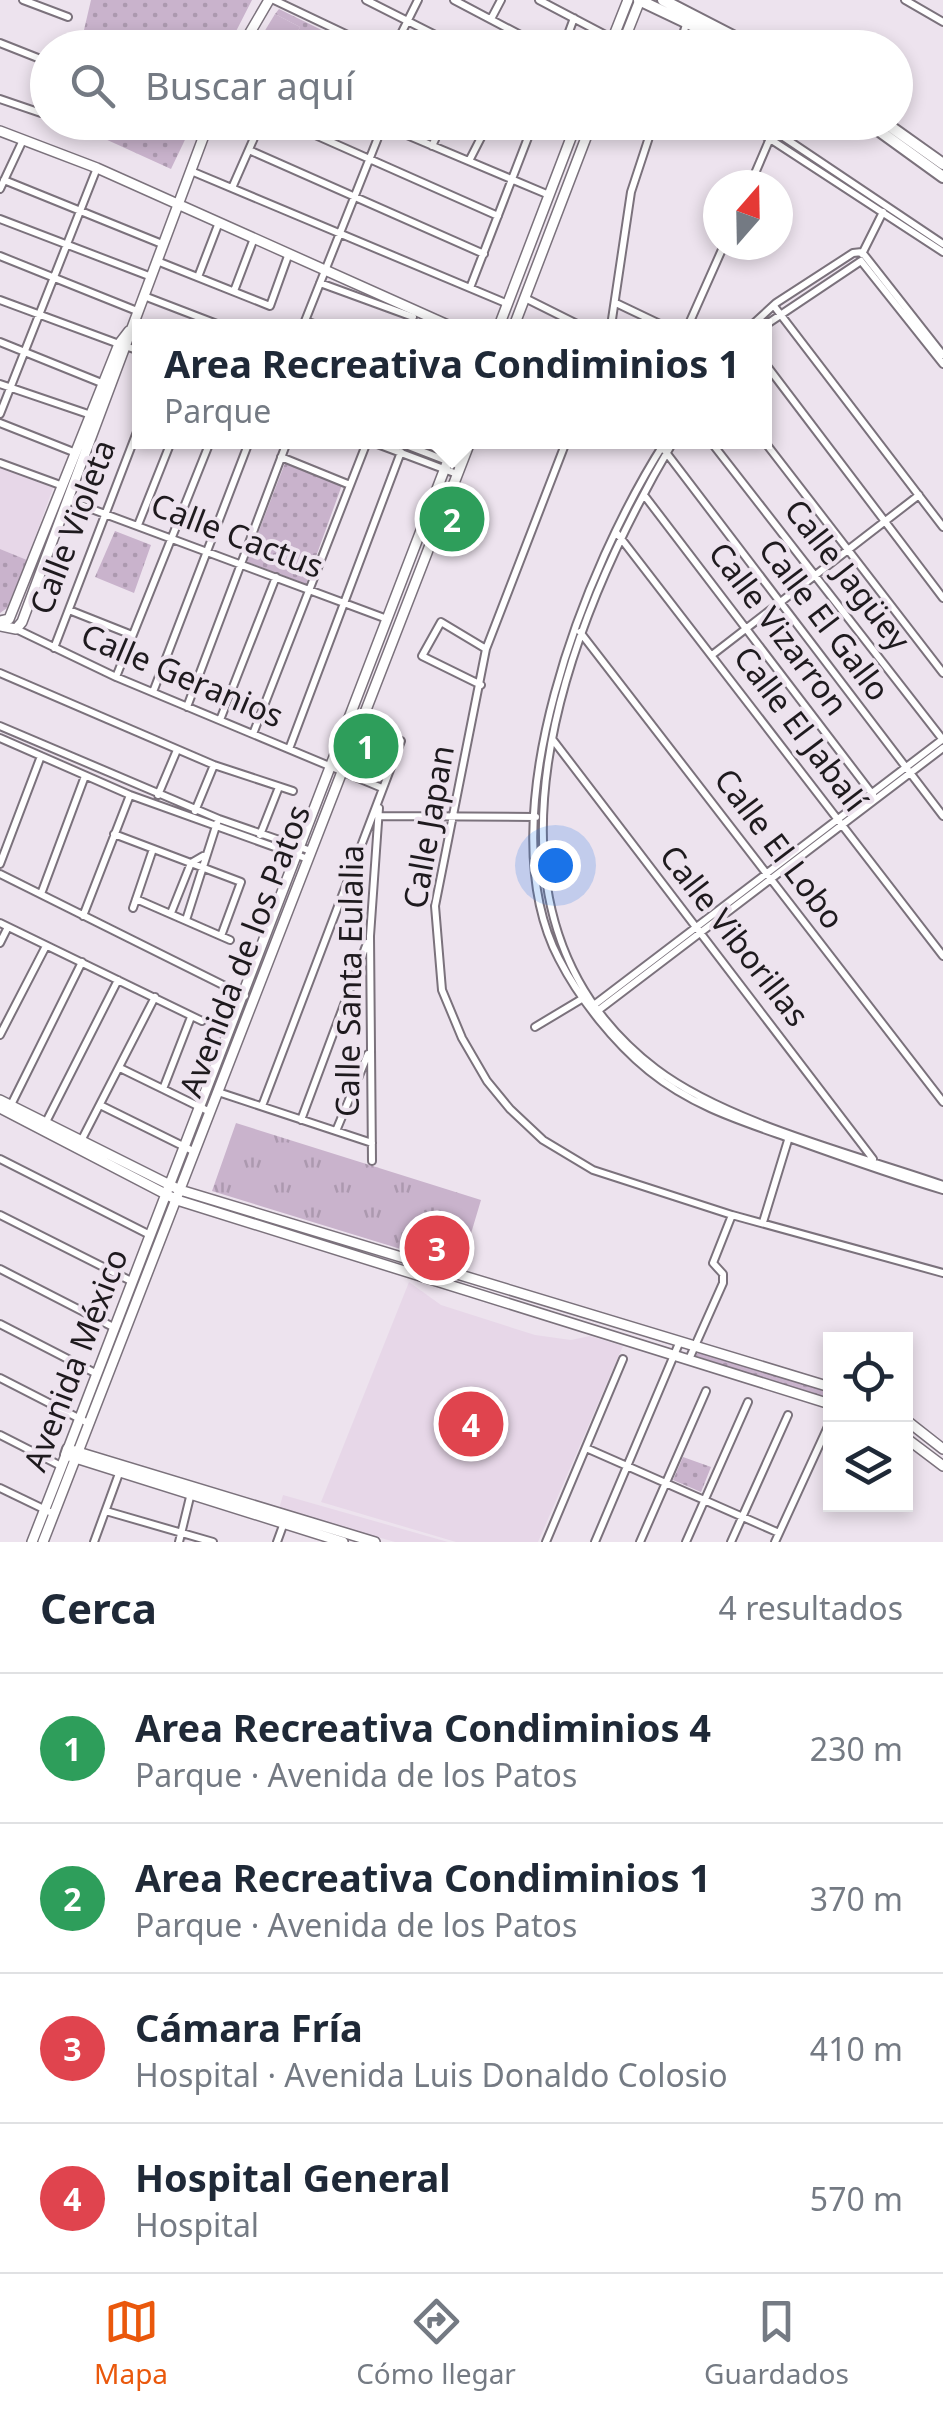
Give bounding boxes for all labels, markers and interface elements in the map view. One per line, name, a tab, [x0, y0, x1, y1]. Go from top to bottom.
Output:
search box	[30, 30, 913, 140]
icon: search	[65, 58, 120, 113]
text: Buscar aquí	[145, 59, 355, 111]
north arrow	[703, 170, 793, 260]
popup	[132, 319, 772, 449]
text: Area Recreativa Condiminios 1	[164, 337, 740, 389]
text: Parque	[164, 389, 271, 432]
street label: Calle Violeta	[19, 433, 125, 620]
street label: Calle Cactus	[145, 482, 330, 587]
pin: 2	[420, 482, 484, 556]
street label: Calle Jagüey	[776, 490, 921, 659]
street label: Calle El Gallo	[750, 529, 900, 709]
street label: Calle Vizarron	[700, 533, 858, 723]
street label: Calle Geranios	[75, 613, 290, 737]
street label: Calle El Jabalí	[725, 637, 878, 820]
pin: 1	[334, 708, 398, 784]
street label: Calle Japan	[392, 742, 463, 912]
street label: Calle El Lobo	[706, 759, 855, 937]
street label: Avenida de los Patos	[168, 798, 319, 1103]
street label: Calle Viborillas	[651, 836, 819, 1035]
your location	[530, 840, 581, 891]
street label: Calle Santa Eulalia	[325, 844, 372, 1118]
pin: 3	[404, 1210, 470, 1286]
street label: Avenida México	[12, 1242, 137, 1477]
map controls	[823, 1332, 913, 1512]
button: locate	[823, 1332, 913, 1422]
pin: 4	[438, 1386, 504, 1462]
button: layers	[823, 1422, 913, 1512]
text: Cerca	[40, 1579, 157, 1636]
text: 4 resultados	[719, 1586, 903, 1629]
text: Area Recreativa Condiminios 4	[135, 1701, 711, 1753]
text: 1	[63, 1727, 82, 1770]
text: 230 m	[810, 1727, 903, 1770]
text: Parque · Avenida de los Patos	[135, 1753, 577, 1796]
text: Area Recreativa Condiminios 1	[135, 1851, 711, 1903]
text: 2	[63, 1877, 82, 1920]
text: 370 m	[810, 1877, 903, 1920]
text: Parque · Avenida de los Patos	[135, 1903, 577, 1946]
text: Cámara Fría	[135, 2001, 363, 2053]
text: 3	[63, 2027, 82, 2070]
text: 410 m	[810, 2027, 903, 2070]
text: Hospital · Avenida Luis Donaldo Colosio	[135, 2053, 728, 2096]
text: Hospital General	[135, 2151, 451, 2203]
text: 4	[63, 2177, 82, 2220]
text: 570 m	[810, 2177, 903, 2220]
text: Hospital	[135, 2203, 259, 2246]
tab: Mapa	[94, 2294, 168, 2392]
tab: Cómo llegar	[356, 2294, 516, 2392]
tab: Guardados	[704, 2294, 849, 2392]

